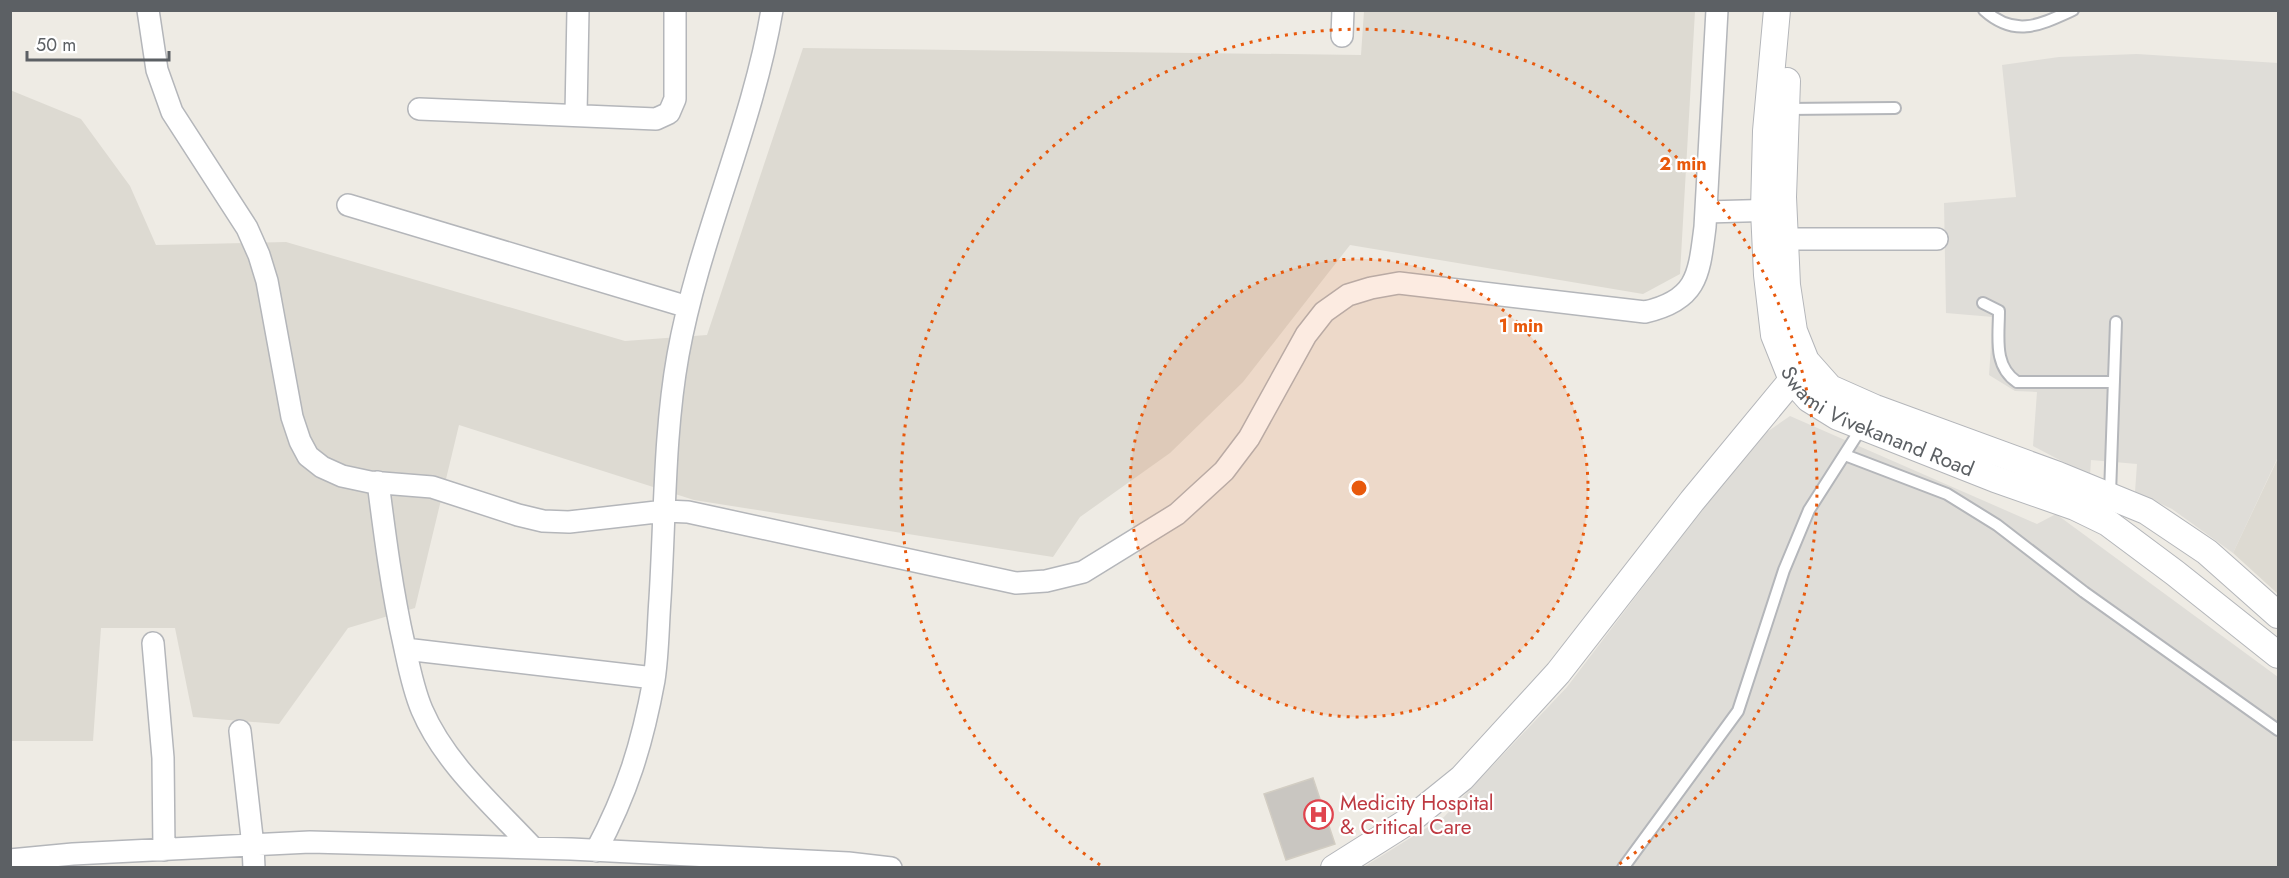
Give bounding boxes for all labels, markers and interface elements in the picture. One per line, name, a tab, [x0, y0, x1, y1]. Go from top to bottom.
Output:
scale bar	[27, 24, 170, 62]
text: 50 m	[36, 32, 76, 58]
text: 2 min	[1659, 151, 1707, 177]
text: 1 min	[1499, 313, 1543, 339]
street label: Swami Vivekanand Road	[1773, 362, 1978, 484]
centre of rings	[1349, 478, 1369, 498]
place label: Medicity Hospital & Critical Care	[1340, 788, 1494, 842]
hospital icon: Medicity Hospital & Critical Care	[1303, 799, 1335, 831]

